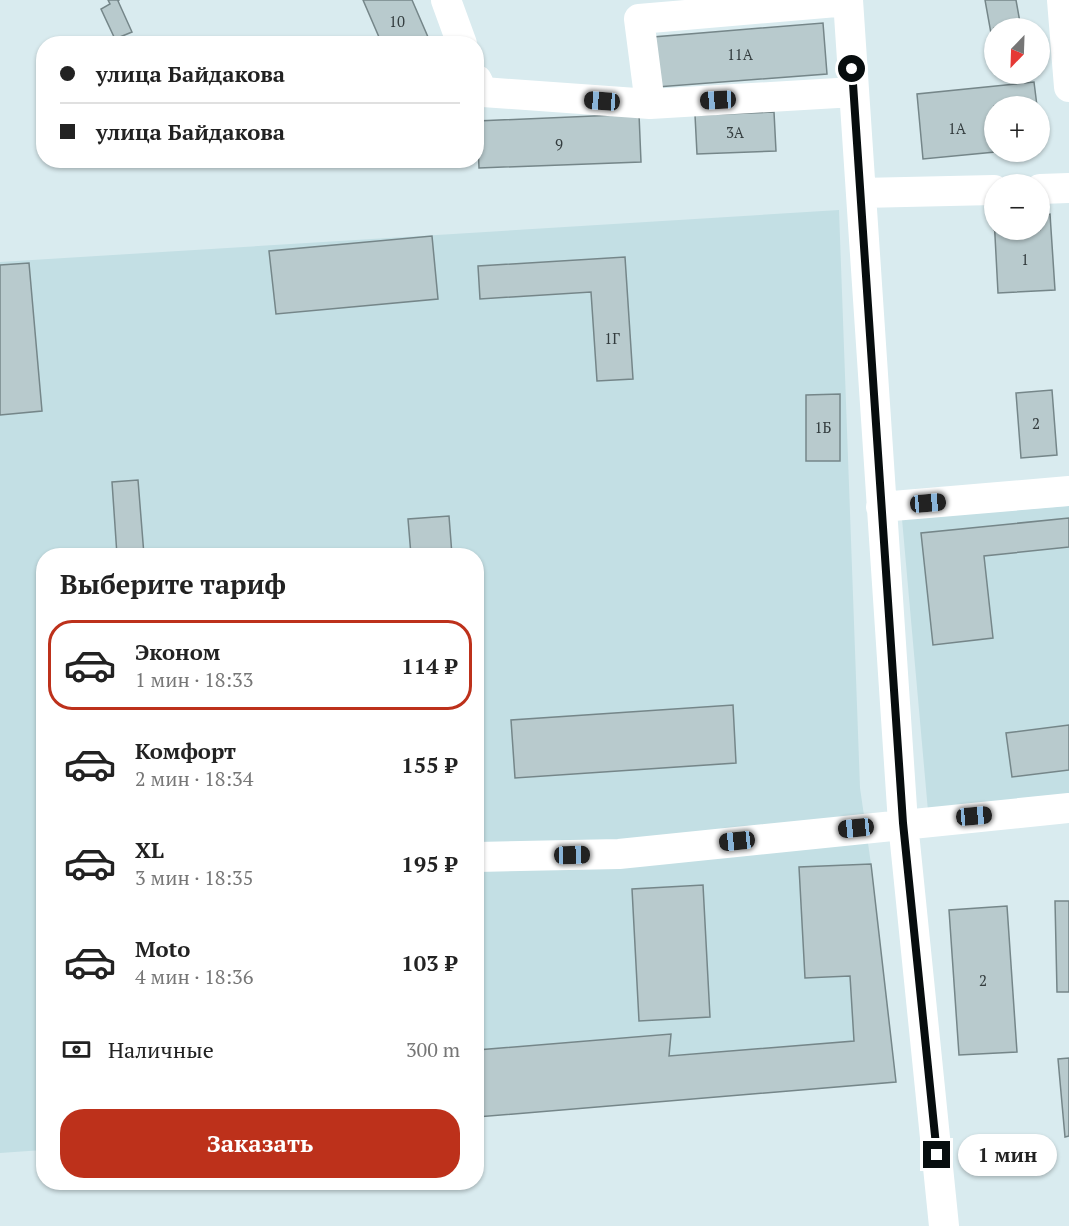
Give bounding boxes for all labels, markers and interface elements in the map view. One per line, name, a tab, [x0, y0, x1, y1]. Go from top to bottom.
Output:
house number: 10	[389, 11, 405, 31]
north arrow	[984, 18, 1050, 84]
map controls	[984, 18, 1050, 240]
house number: 11А	[727, 44, 754, 64]
route start	[838, 55, 865, 82]
text: улица Байдакова	[96, 59, 285, 88]
car	[700, 90, 736, 110]
car	[583, 91, 621, 111]
button: +	[984, 96, 1050, 162]
text: улица Байдакова	[96, 117, 285, 146]
house number: 1А	[948, 118, 967, 138]
house number: 3А	[726, 122, 745, 142]
house number: 9	[555, 134, 563, 154]
button: −	[984, 174, 1050, 240]
house number: 1	[1021, 249, 1029, 269]
house number: 1Г	[604, 328, 620, 348]
house number: 2	[1032, 413, 1040, 433]
house number: 1Б	[815, 417, 832, 437]
car	[909, 492, 947, 514]
text: Выберите тариф	[60, 566, 286, 602]
text: Эконом	[135, 637, 220, 666]
icon: car	[63, 638, 117, 692]
text: 114 ₽	[401, 651, 457, 680]
text: 1 мин · 18:33	[135, 666, 253, 693]
text: Комфорт	[135, 736, 236, 765]
icon: car	[63, 737, 117, 791]
text: 155 ₽	[401, 750, 457, 779]
text: 2 мин · 18:34	[135, 765, 253, 792]
car	[955, 805, 993, 827]
car	[837, 817, 875, 839]
car	[718, 830, 756, 852]
text: XL	[135, 835, 164, 864]
icon: car	[63, 836, 117, 890]
car	[554, 846, 590, 864]
text: 195 ₽	[401, 849, 457, 878]
text: 3 мин · 18:35	[135, 864, 253, 891]
text: Moto	[135, 934, 190, 963]
icon: car	[63, 935, 117, 989]
text: 103 ₽	[401, 948, 457, 977]
text: 4 мин · 18:36	[135, 963, 253, 990]
house number: 2	[979, 970, 987, 990]
icon: cash	[60, 1033, 93, 1066]
text: Наличные	[108, 1035, 214, 1064]
text: 300 m	[406, 1036, 460, 1063]
button: Заказать	[60, 1109, 460, 1178]
callout: 1 мин	[958, 1134, 1057, 1176]
route end	[923, 1141, 950, 1168]
text: 1 мин	[978, 1141, 1037, 1168]

